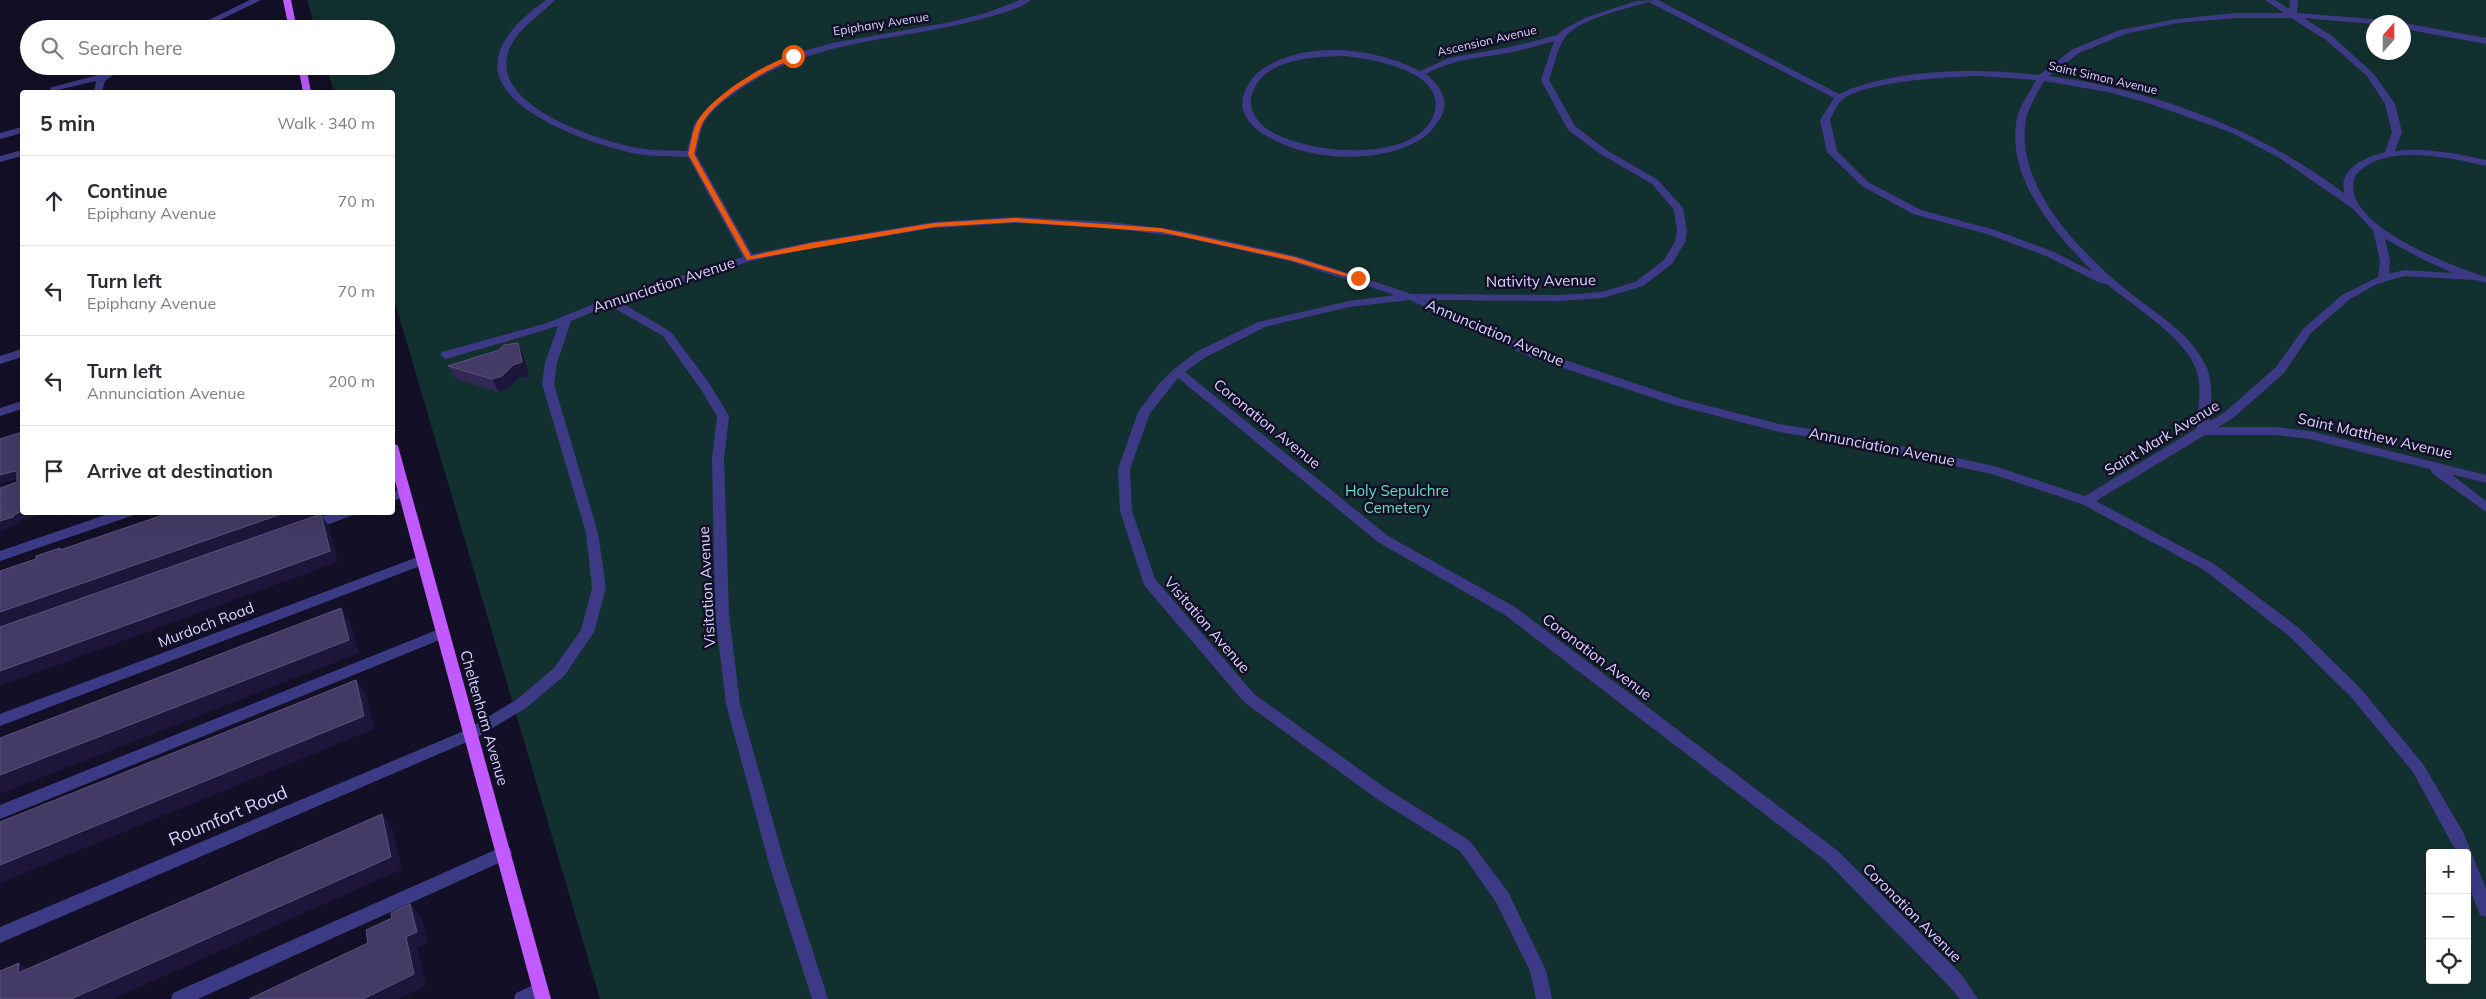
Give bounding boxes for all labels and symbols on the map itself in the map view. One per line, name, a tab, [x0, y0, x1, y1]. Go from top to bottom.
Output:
street label: Epiphany Avenue	[832, 9, 930, 38]
north arrow	[2366, 15, 2411, 60]
street label: Ascension Avenue	[1436, 22, 1538, 59]
route start	[782, 45, 805, 68]
street label: Saint Simon Avenue	[2047, 58, 2159, 97]
street label: Annunciation Avenue	[590, 253, 737, 316]
route end	[1347, 267, 1370, 290]
street label: Nativity Avenue	[1486, 270, 1596, 291]
street label: Annunciation Avenue	[1423, 295, 1567, 370]
street label: Coronation Avenue	[1210, 375, 1325, 473]
street label: Saint Mark Avenue	[2101, 396, 2223, 479]
street label: Saint Matthew Avenue	[2296, 408, 2454, 463]
street label: Annunciation Avenue	[1807, 423, 1957, 470]
park label: Holy Sepulchre Cemetery	[1345, 481, 1449, 517]
street label: Visitation Avenue	[694, 526, 719, 648]
street label: Visitation Avenue	[1160, 573, 1254, 677]
street label: Murdoch Road	[155, 598, 257, 652]
street label: Coronation Avenue	[1539, 609, 1656, 704]
street label: Cheltenham Avenue	[456, 648, 513, 788]
street label: Roumfort Road	[165, 780, 291, 851]
street label: Coronation Avenue	[1859, 859, 1966, 966]

